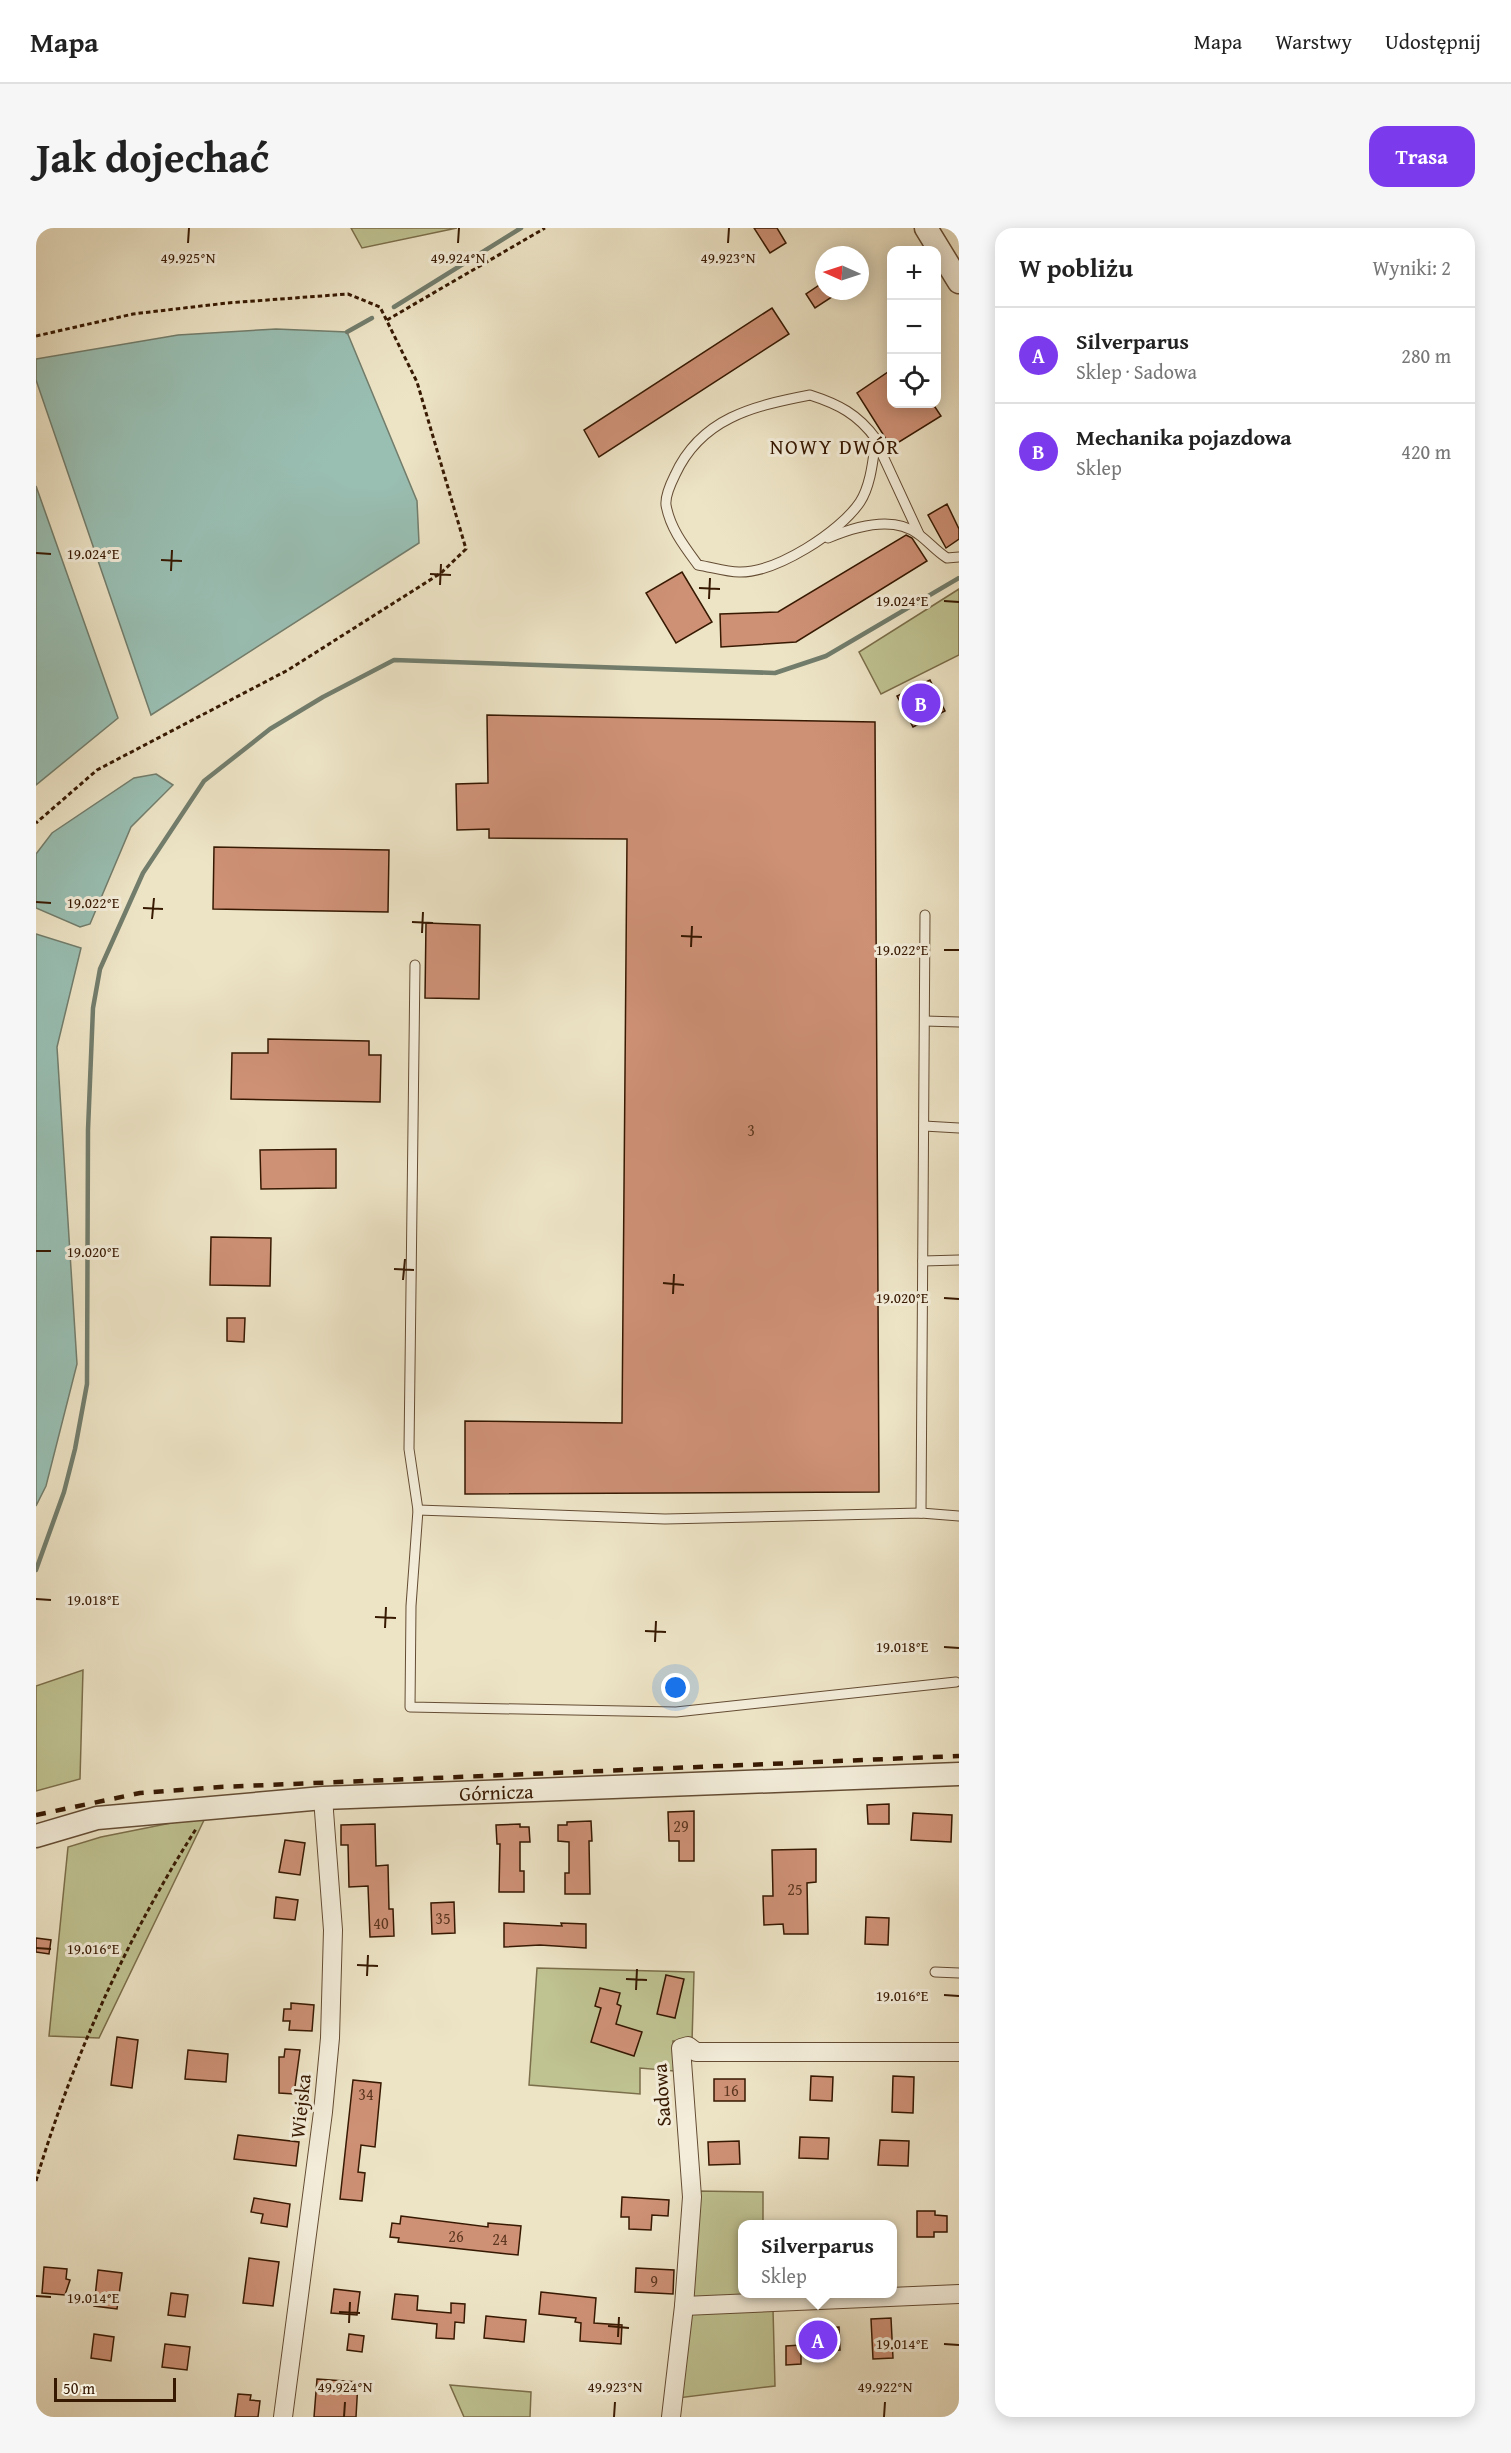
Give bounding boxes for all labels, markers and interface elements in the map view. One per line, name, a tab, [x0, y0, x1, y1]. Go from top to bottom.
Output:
text: Mapa	[30, 21, 99, 62]
text: Mapa	[1194, 26, 1242, 57]
text: Warstwy	[1275, 26, 1352, 57]
text: Udostępnij	[1385, 26, 1481, 57]
text: Jak dojechać	[36, 126, 269, 187]
button: Trasa	[1369, 126, 1475, 187]
north arrow	[815, 246, 869, 300]
map controls	[887, 246, 941, 408]
button: +	[887, 246, 941, 300]
text: 49.925°N	[161, 247, 216, 268]
text: 49.924°N	[431, 247, 486, 268]
text: 49.923°N	[701, 247, 756, 268]
text: W pobliżu	[1019, 248, 1133, 287]
text: Wyniki: 2	[1373, 253, 1451, 282]
button: −	[887, 300, 941, 354]
text: Silverparus	[1076, 325, 1189, 357]
text: A	[1032, 341, 1045, 370]
text: 280 m	[1401, 341, 1451, 370]
button: locate	[887, 354, 941, 408]
text: Sklep · Sadowa	[1076, 357, 1197, 386]
text: Mechanika pojazdowa	[1076, 421, 1292, 453]
district label: NOWY DWÓR	[770, 431, 900, 462]
text: B	[1032, 437, 1045, 466]
text: 420 m	[1401, 437, 1451, 466]
text: Sklep	[1076, 453, 1122, 482]
text: 19.024°E	[67, 543, 120, 564]
text: 19.024°E	[876, 590, 929, 611]
pin: B	[902, 680, 940, 726]
text: 19.022°E	[67, 892, 120, 913]
text: 19.022°E	[876, 939, 929, 960]
house number: 3	[747, 1118, 755, 1142]
text: 19.020°E	[67, 1241, 120, 1262]
text: 19.020°E	[876, 1287, 929, 1308]
text: 19.018°E	[67, 1589, 120, 1610]
text: 19.018°E	[876, 1636, 929, 1657]
your location	[661, 1673, 690, 1702]
street label: Górnicza	[459, 1776, 535, 1807]
house number: 29	[673, 1814, 689, 1838]
house number: 25	[787, 1877, 803, 1901]
house number: 35	[435, 1906, 451, 1930]
house number: 40	[373, 1911, 389, 1935]
text: 19.016°E	[67, 1938, 120, 1959]
text: 19.016°E	[876, 1985, 929, 2006]
street label: Sadowa	[644, 2062, 678, 2128]
street label: Wiejska	[282, 2072, 318, 2140]
house number: 16	[723, 2078, 739, 2102]
house number: 34	[358, 2082, 374, 2106]
popup	[738, 2220, 897, 2298]
house number: 26	[448, 2224, 464, 2248]
house number: 24	[492, 2227, 508, 2251]
text: Silverparus	[761, 2229, 874, 2261]
text: Sklep	[761, 2261, 807, 2290]
house number: 9	[650, 2269, 658, 2293]
text: 19.014°E	[67, 2287, 120, 2308]
pin: A	[798, 2318, 838, 2362]
text: 19.014°E	[876, 2333, 929, 2354]
scale bar	[54, 2375, 176, 2402]
text: 50 m	[63, 2376, 95, 2400]
text: 49.924°N	[318, 2376, 373, 2397]
text: 49.923°N	[588, 2376, 643, 2397]
text: 49.922°N	[858, 2376, 913, 2397]

